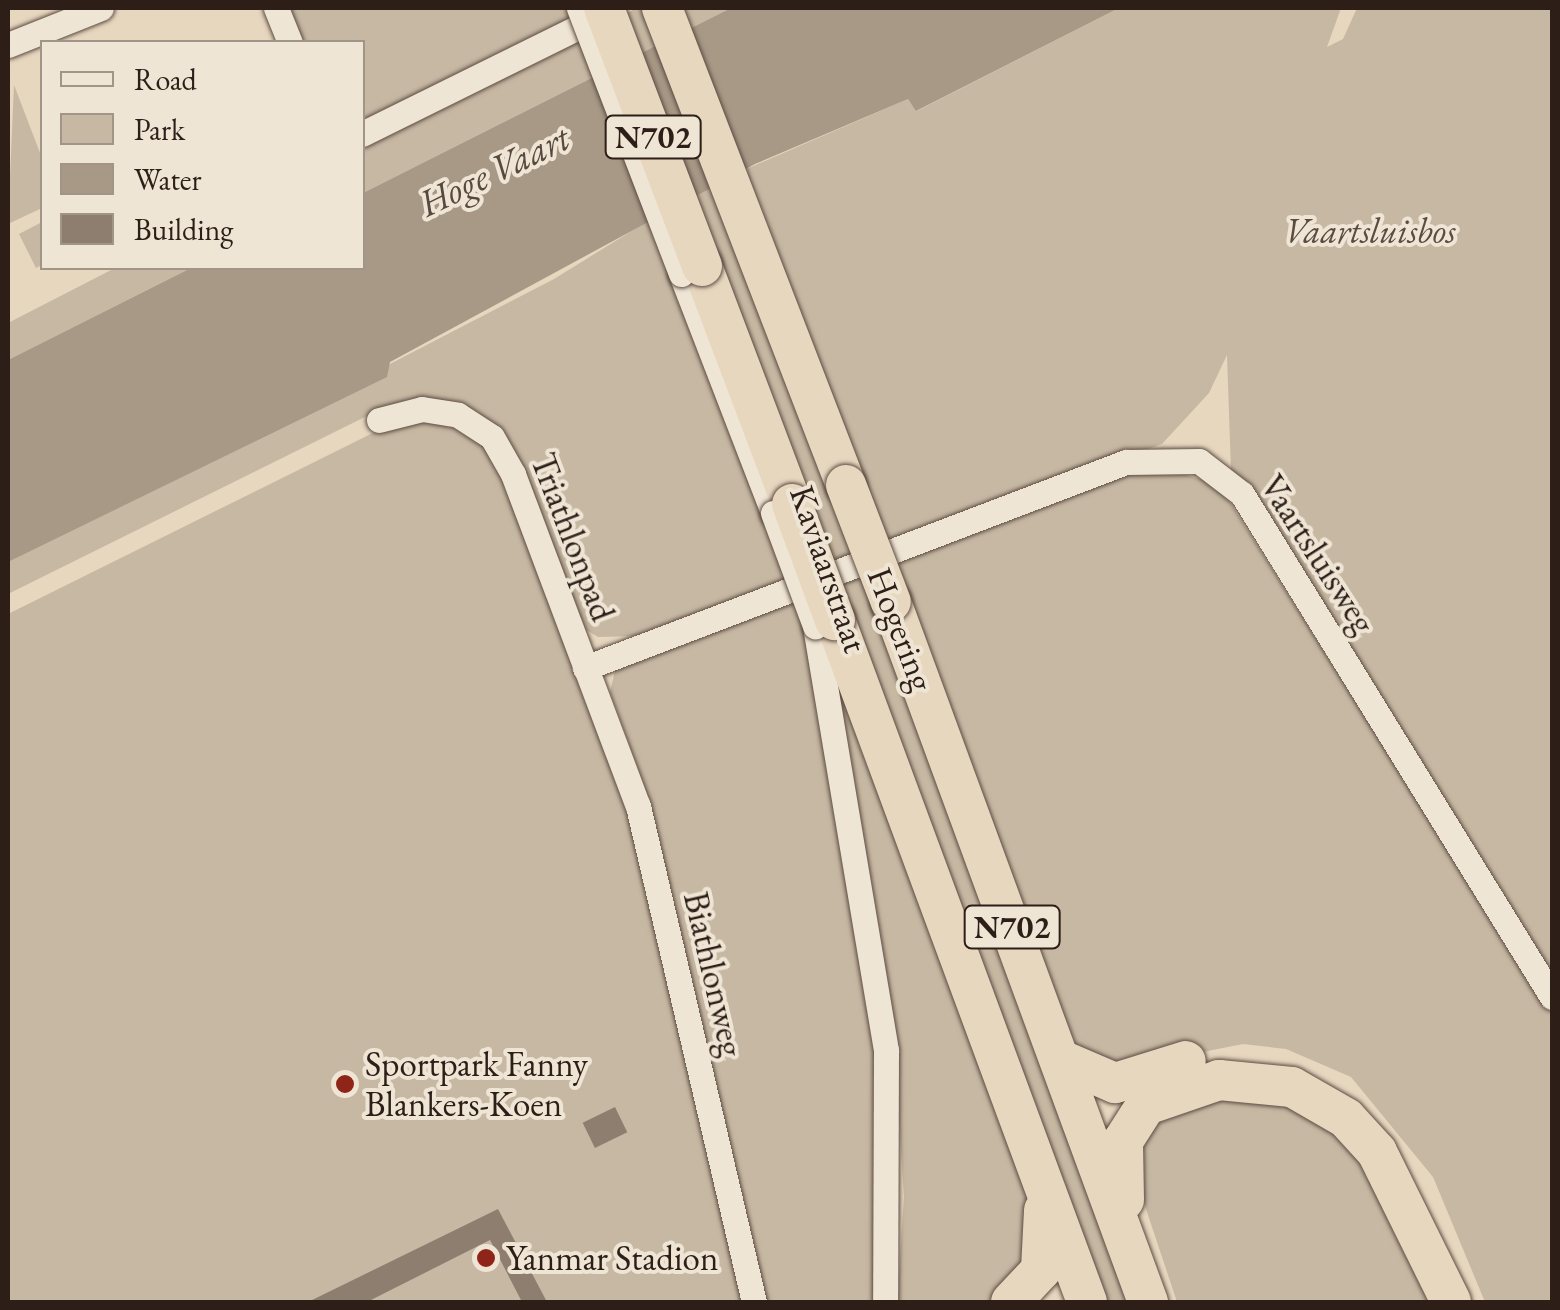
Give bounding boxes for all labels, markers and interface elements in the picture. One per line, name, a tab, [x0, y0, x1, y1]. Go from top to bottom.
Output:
legend	[40, 40, 365, 270]
text: Road	[134, 60, 197, 99]
text: Park	[134, 110, 185, 149]
road number: N702	[603, 110, 703, 164]
water label: Hoge Vaart	[411, 114, 577, 226]
text: Water	[134, 160, 202, 199]
text: Building	[134, 210, 233, 249]
park label: Vaartsluisbos	[1284, 210, 1456, 252]
street label: Triathlonpad	[522, 447, 624, 627]
street label: Vaartsluisweg	[1251, 467, 1385, 641]
street label: Kaviaarstraat	[781, 480, 877, 658]
street label: Hogering	[858, 561, 944, 697]
street label: Biathlonweg	[675, 888, 753, 1060]
road number: N702	[962, 900, 1062, 954]
place label: Sportpark Fanny Blankers-Koen	[365, 1043, 588, 1125]
marker: Sportpark Fanny Blankers-Koen	[334, 1073, 356, 1095]
place label: Yanmar Stadion	[506, 1237, 718, 1279]
marker: Yanmar Stadion	[475, 1247, 497, 1269]

